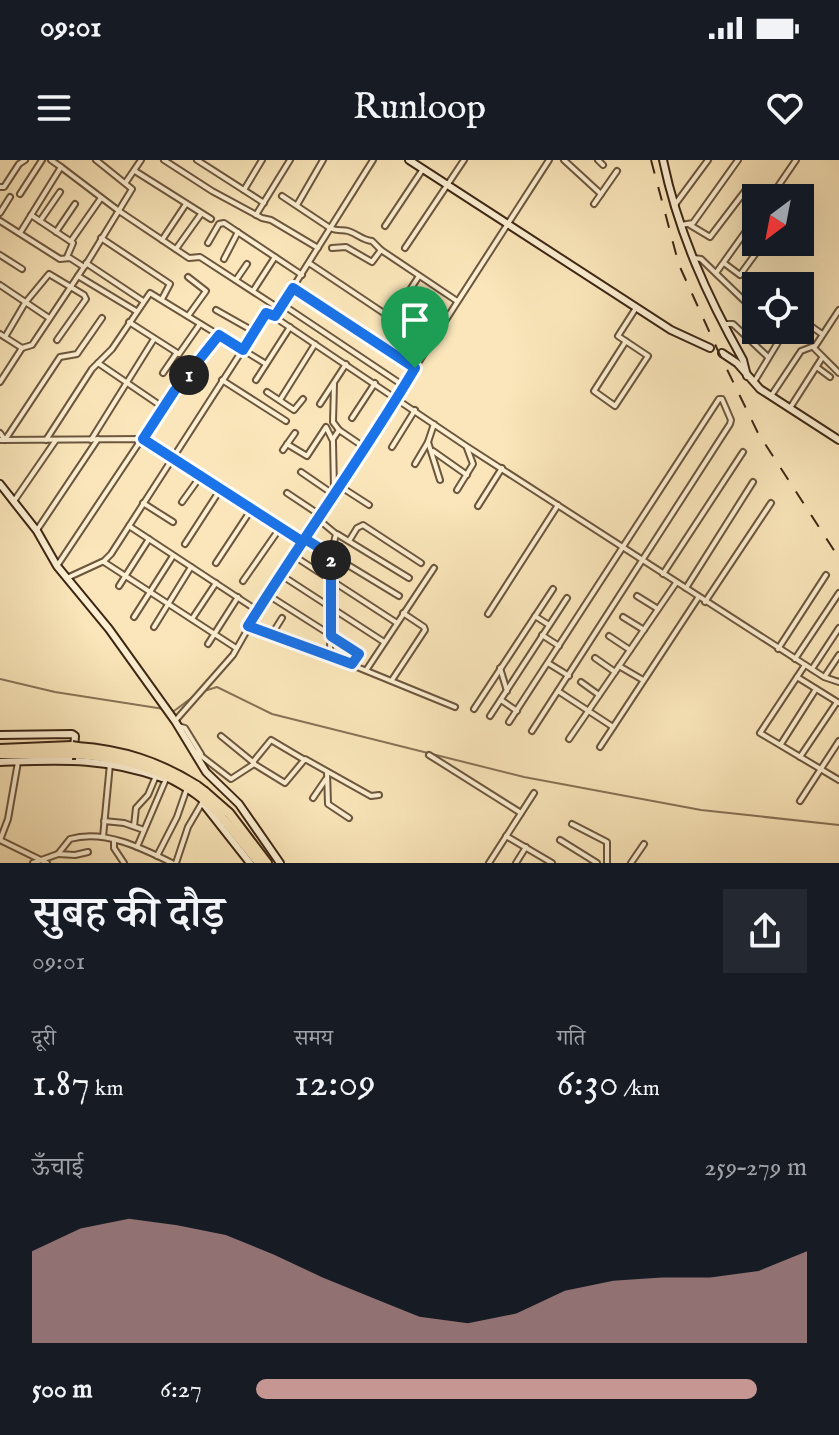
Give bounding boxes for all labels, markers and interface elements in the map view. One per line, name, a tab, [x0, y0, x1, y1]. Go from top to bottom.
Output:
text: 09:01	[40, 9, 101, 47]
text: Runloop	[353, 85, 486, 131]
icon: menu	[32, 86, 76, 130]
icon: heart	[763, 86, 807, 130]
north arrow	[742, 184, 814, 256]
map controls	[742, 184, 814, 344]
button: locate	[742, 272, 814, 344]
pin	[381, 286, 449, 368]
icon: arrive	[393, 298, 437, 342]
pin: 1	[169, 355, 209, 395]
text: 1	[185, 361, 193, 389]
pin: 2	[311, 540, 351, 580]
text: 2	[326, 546, 336, 574]
text: सुबह की दौड़	[32, 887, 225, 943]
button: share	[723, 889, 807, 973]
text: 09:01	[32, 945, 85, 978]
text: दूरी	[32, 1025, 56, 1053]
text: समय	[294, 1025, 333, 1053]
text: गति	[557, 1025, 585, 1053]
text: 1.87	[32, 1059, 90, 1110]
text: 12:09	[294, 1059, 376, 1110]
text: 6:30	[557, 1059, 619, 1110]
text: km	[90, 1075, 123, 1103]
text: /km	[619, 1075, 660, 1103]
text: ऊँचाई	[32, 1151, 83, 1184]
text: 259–279 m	[704, 1151, 807, 1184]
text: 500 m	[32, 1373, 93, 1406]
text: 6:27	[160, 1373, 202, 1406]

